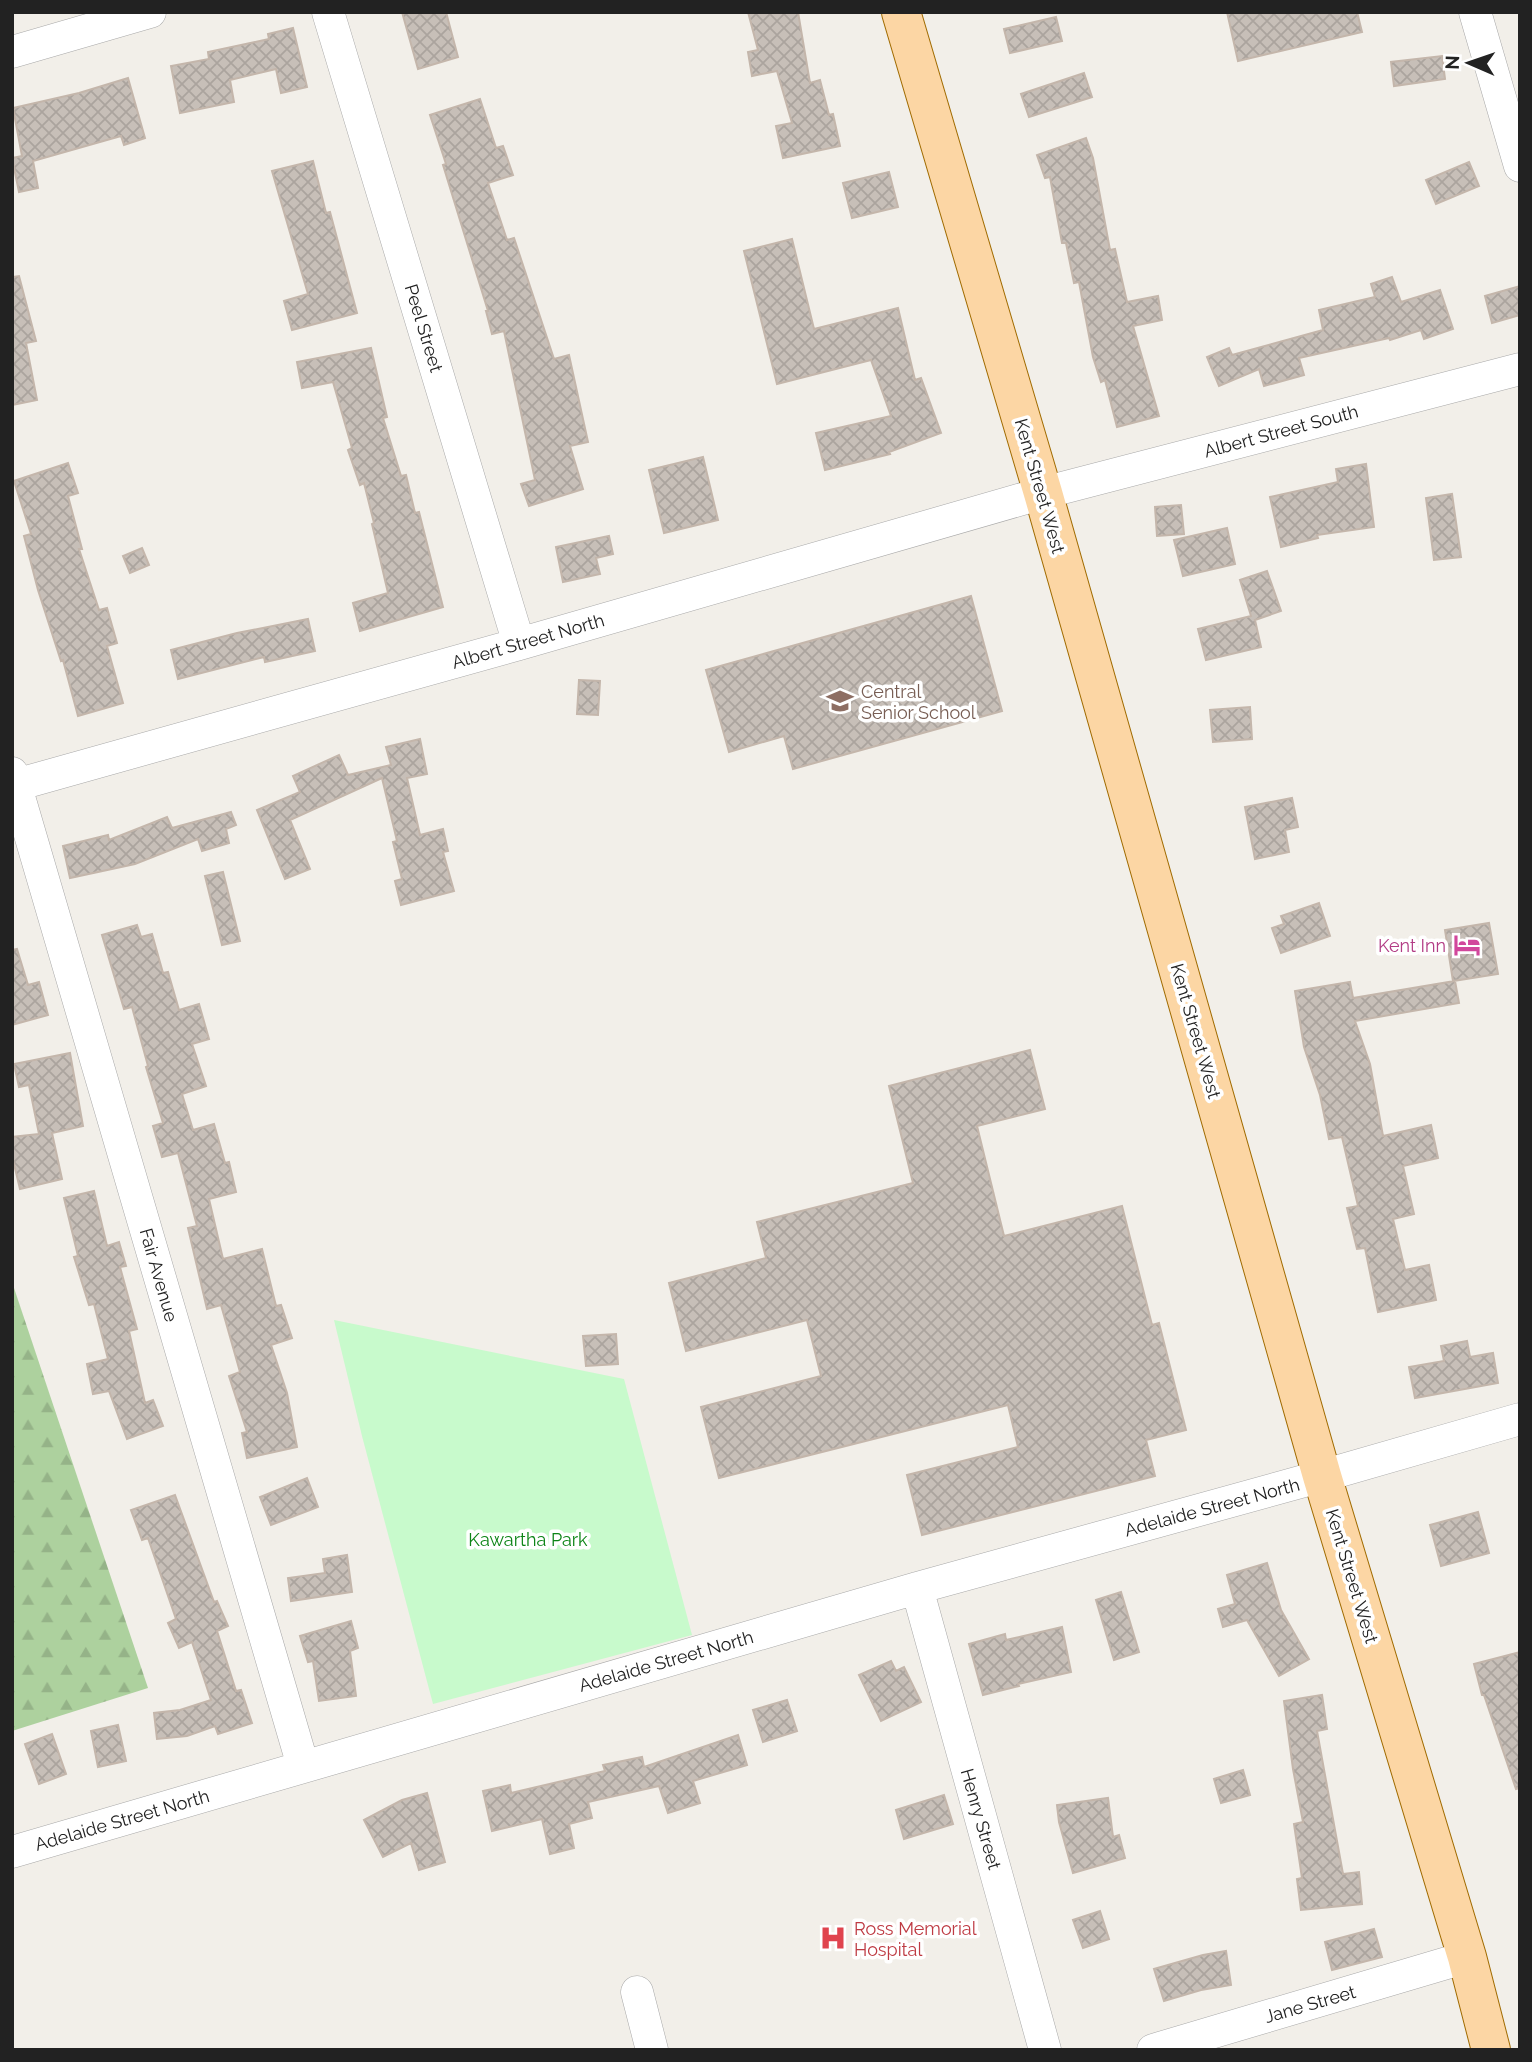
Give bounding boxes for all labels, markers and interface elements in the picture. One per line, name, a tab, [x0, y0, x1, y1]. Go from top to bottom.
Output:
north arrow	[1434, 28, 1504, 98]
text: N	[1441, 55, 1463, 70]
street label: Peel Street	[401, 281, 447, 375]
street label: Albert Street South	[1201, 400, 1361, 462]
street label: Kent Street West	[1011, 416, 1069, 556]
street label: Albert Street North	[449, 609, 607, 673]
place label: Central Senior School	[861, 681, 976, 723]
school or university icon: Central Senior School	[825, 686, 855, 716]
hotel icon: Kent Inn	[1452, 930, 1482, 960]
place label: Kent Inn	[1378, 935, 1446, 956]
street label: Kent Street West	[1167, 961, 1225, 1101]
street label: Fair Avenue	[136, 1226, 182, 1325]
street label: Adelaide Street North	[1122, 1474, 1302, 1540]
street label: Kent Street West	[1322, 1506, 1382, 1646]
park label: Kawartha Park	[468, 1529, 588, 1550]
street label: Adelaide Street North	[576, 1626, 756, 1696]
street label: Henry Street	[957, 1766, 1005, 1872]
street label: Adelaide Street North	[32, 1785, 212, 1855]
place label: Ross Memorial Hospital	[854, 1918, 977, 1960]
hospital icon: Ross Memorial Hospital	[818, 1923, 848, 1953]
street label: Jane Street	[1262, 1981, 1358, 2027]

